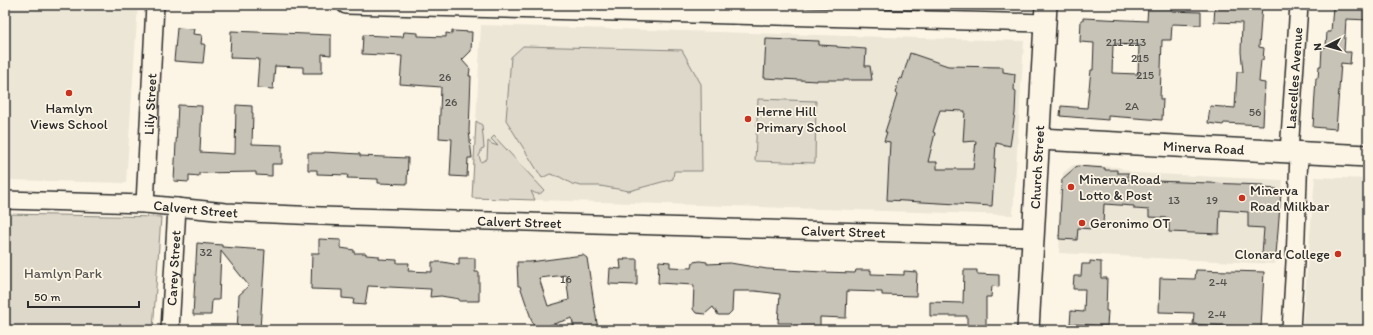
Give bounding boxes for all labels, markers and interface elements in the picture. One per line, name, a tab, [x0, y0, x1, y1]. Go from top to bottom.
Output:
street label: Lascelles Avenue	[1283, 26, 1306, 130]
north arrow	[1307, 26, 1347, 66]
house number: 211-213	[1106, 35, 1147, 49]
text: N	[1311, 43, 1324, 51]
house number: 215	[1131, 51, 1149, 65]
house number: 215	[1136, 68, 1154, 82]
house number: 26	[439, 70, 451, 84]
street label: Lily Street	[140, 73, 161, 135]
marker: Hamlyn Views School	[64, 88, 74, 98]
house number: 26	[445, 95, 457, 109]
house number: 2A	[1125, 99, 1139, 113]
place label: Hamlyn Views School	[30, 100, 108, 133]
place label: Herne Hill Primary School	[756, 103, 847, 136]
house number: 56	[1249, 105, 1261, 119]
marker: Herne Hill Primary School	[743, 114, 753, 124]
street label: Church Street	[1027, 125, 1048, 210]
street label: Minerva Road	[1163, 137, 1245, 159]
place label: Minerva Road Lotto & Post	[1079, 171, 1161, 204]
marker: Minerva Road Lotto & Post	[1066, 182, 1076, 192]
place label: Minerva Road Milkbar	[1250, 182, 1330, 215]
house number: 13	[1168, 193, 1181, 207]
house number: 19	[1206, 193, 1218, 207]
marker: Minerva Road Milkbar	[1237, 193, 1247, 203]
street label: Calvert Street	[153, 197, 238, 221]
street label: Calvert Street	[477, 213, 562, 232]
place label: Geronimo OT	[1090, 215, 1170, 232]
marker: Geronimo OT	[1077, 218, 1087, 228]
street label: Calvert Street	[801, 222, 886, 242]
street label: Carey Street	[163, 230, 185, 306]
house number: 32	[200, 245, 213, 259]
place label: Clonard College	[1235, 246, 1330, 263]
marker: Clonard College	[1333, 249, 1343, 259]
park label: Hamlyn Park	[24, 265, 103, 282]
house number: 16	[560, 272, 572, 286]
house number: 2-4	[1209, 275, 1227, 289]
scale bar	[28, 283, 139, 309]
text: 50 m	[34, 290, 60, 304]
house number: 2-4	[1208, 307, 1226, 321]

